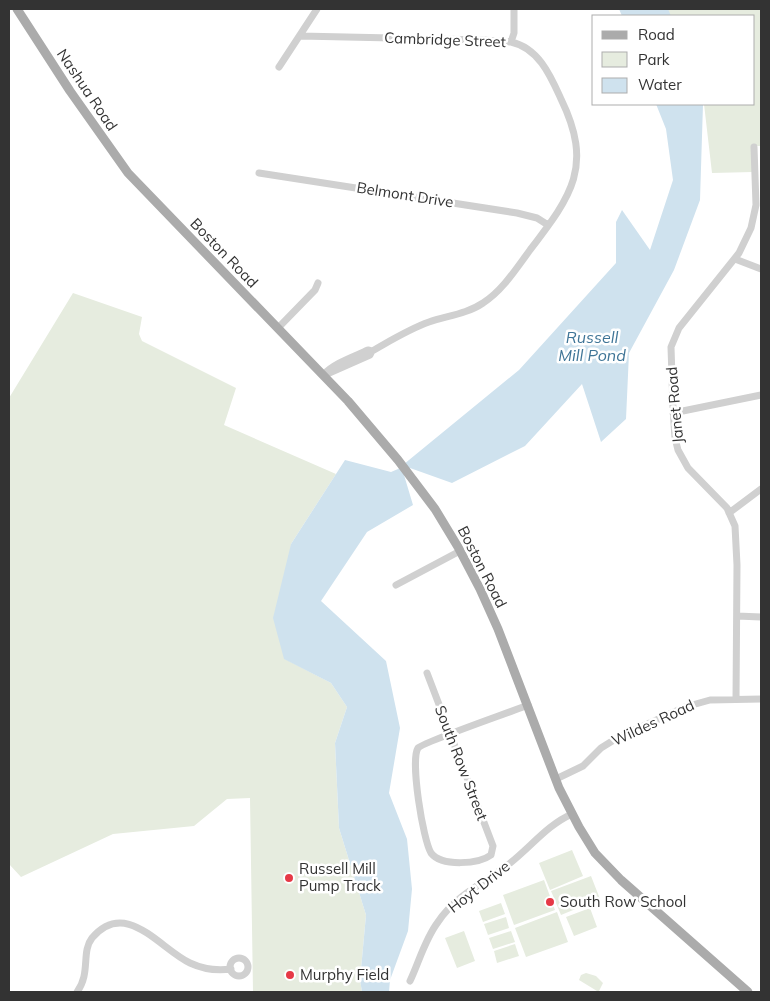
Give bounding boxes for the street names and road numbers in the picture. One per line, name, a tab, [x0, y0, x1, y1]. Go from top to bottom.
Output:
street label: Cambridge Street	[384, 28, 506, 51]
street label: Nashua Road	[53, 45, 122, 134]
street label: Belmont Drive	[355, 177, 455, 212]
street label: Boston Road	[186, 214, 262, 291]
street label: Janet Road	[662, 366, 687, 444]
street label: Boston Road	[454, 523, 511, 611]
street label: Wildes Road	[608, 695, 697, 750]
street label: South Row Street	[431, 703, 492, 823]
street label: Hoyt Drive	[444, 857, 513, 917]

